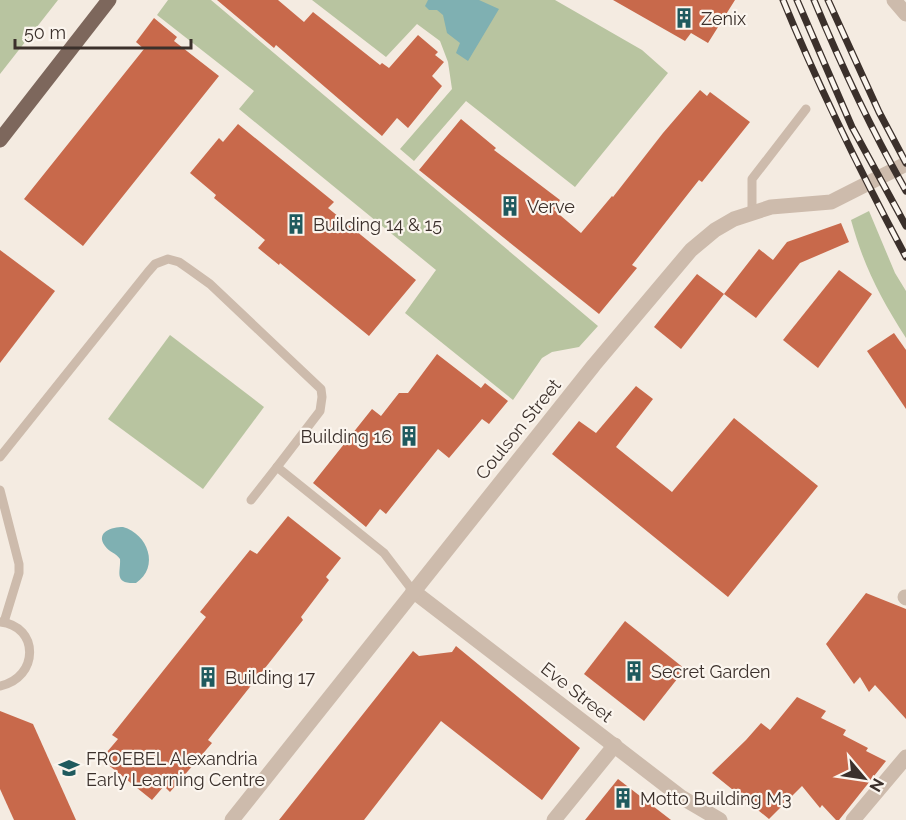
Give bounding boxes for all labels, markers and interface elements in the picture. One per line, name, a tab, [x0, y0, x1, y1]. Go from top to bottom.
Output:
building icon: Zenix	[672, 6, 696, 30]
place label: Zenix	[701, 8, 746, 29]
scale bar	[15, 12, 190, 50]
text: 50 m	[24, 22, 66, 43]
building icon: Verve	[498, 194, 522, 218]
place label: Verve	[527, 196, 575, 217]
building icon: Building 14 & 15	[284, 212, 308, 236]
place label: Building 14 & 15	[313, 214, 442, 235]
street label: Coulson Street	[471, 375, 565, 483]
building icon: Building 16	[397, 424, 421, 448]
place label: Building 16	[301, 426, 392, 447]
street label: Eve Street	[537, 658, 617, 726]
building icon: Secret Garden	[622, 659, 646, 683]
place label: Secret Garden	[651, 661, 771, 682]
building icon: Building 17	[196, 665, 220, 689]
place label: Building 17	[225, 667, 315, 688]
place label: FROEBEL Alexandria Early Learning Centre	[86, 748, 265, 790]
north arrow	[834, 748, 894, 808]
school or university icon: FROEBEL Alexandria Early Learning Centre	[57, 756, 81, 780]
text: N	[865, 775, 888, 795]
building icon: Motto Building M3	[611, 786, 635, 810]
place label: Motto Building M3	[640, 788, 792, 809]

